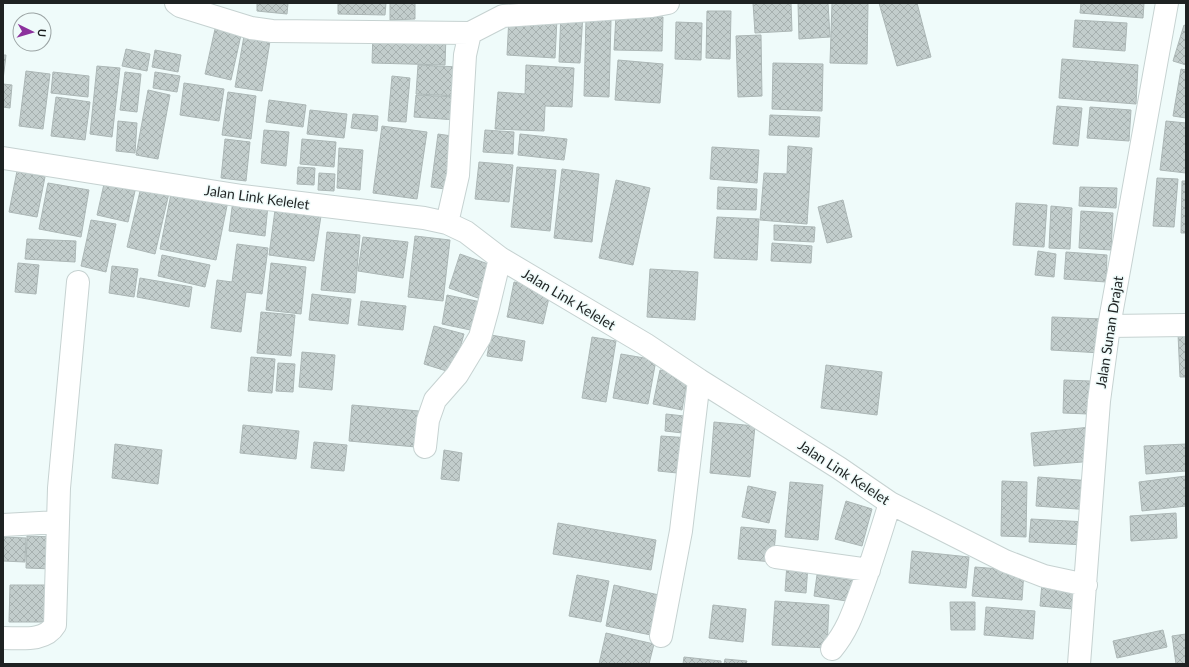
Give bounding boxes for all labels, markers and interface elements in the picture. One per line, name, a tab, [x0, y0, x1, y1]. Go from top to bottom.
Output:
north arrow	[12, 12, 52, 52]
text: U	[36, 28, 49, 38]
street label: Jalan Link Kelelet	[203, 181, 311, 213]
street label: Jalan Link Kelelet	[519, 264, 619, 334]
street label: Jalan Sunan Drajat	[1092, 275, 1126, 389]
street label: Jalan Link Kelelet	[795, 436, 893, 508]

